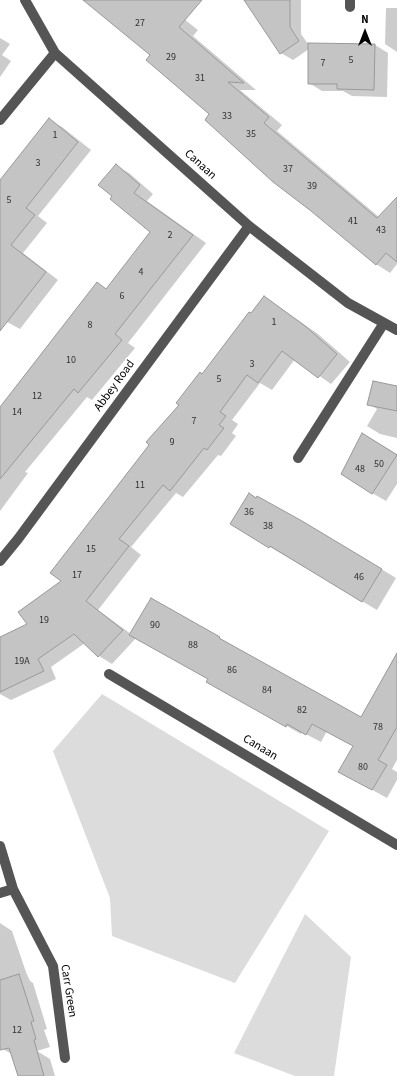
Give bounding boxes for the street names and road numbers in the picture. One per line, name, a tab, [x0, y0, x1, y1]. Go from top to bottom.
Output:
street label: Canaan	[181, 147, 219, 183]
street label: Abbey Road	[92, 358, 138, 414]
street label: Canaan	[240, 732, 280, 764]
street label: Carr Green	[57, 963, 79, 1019]

